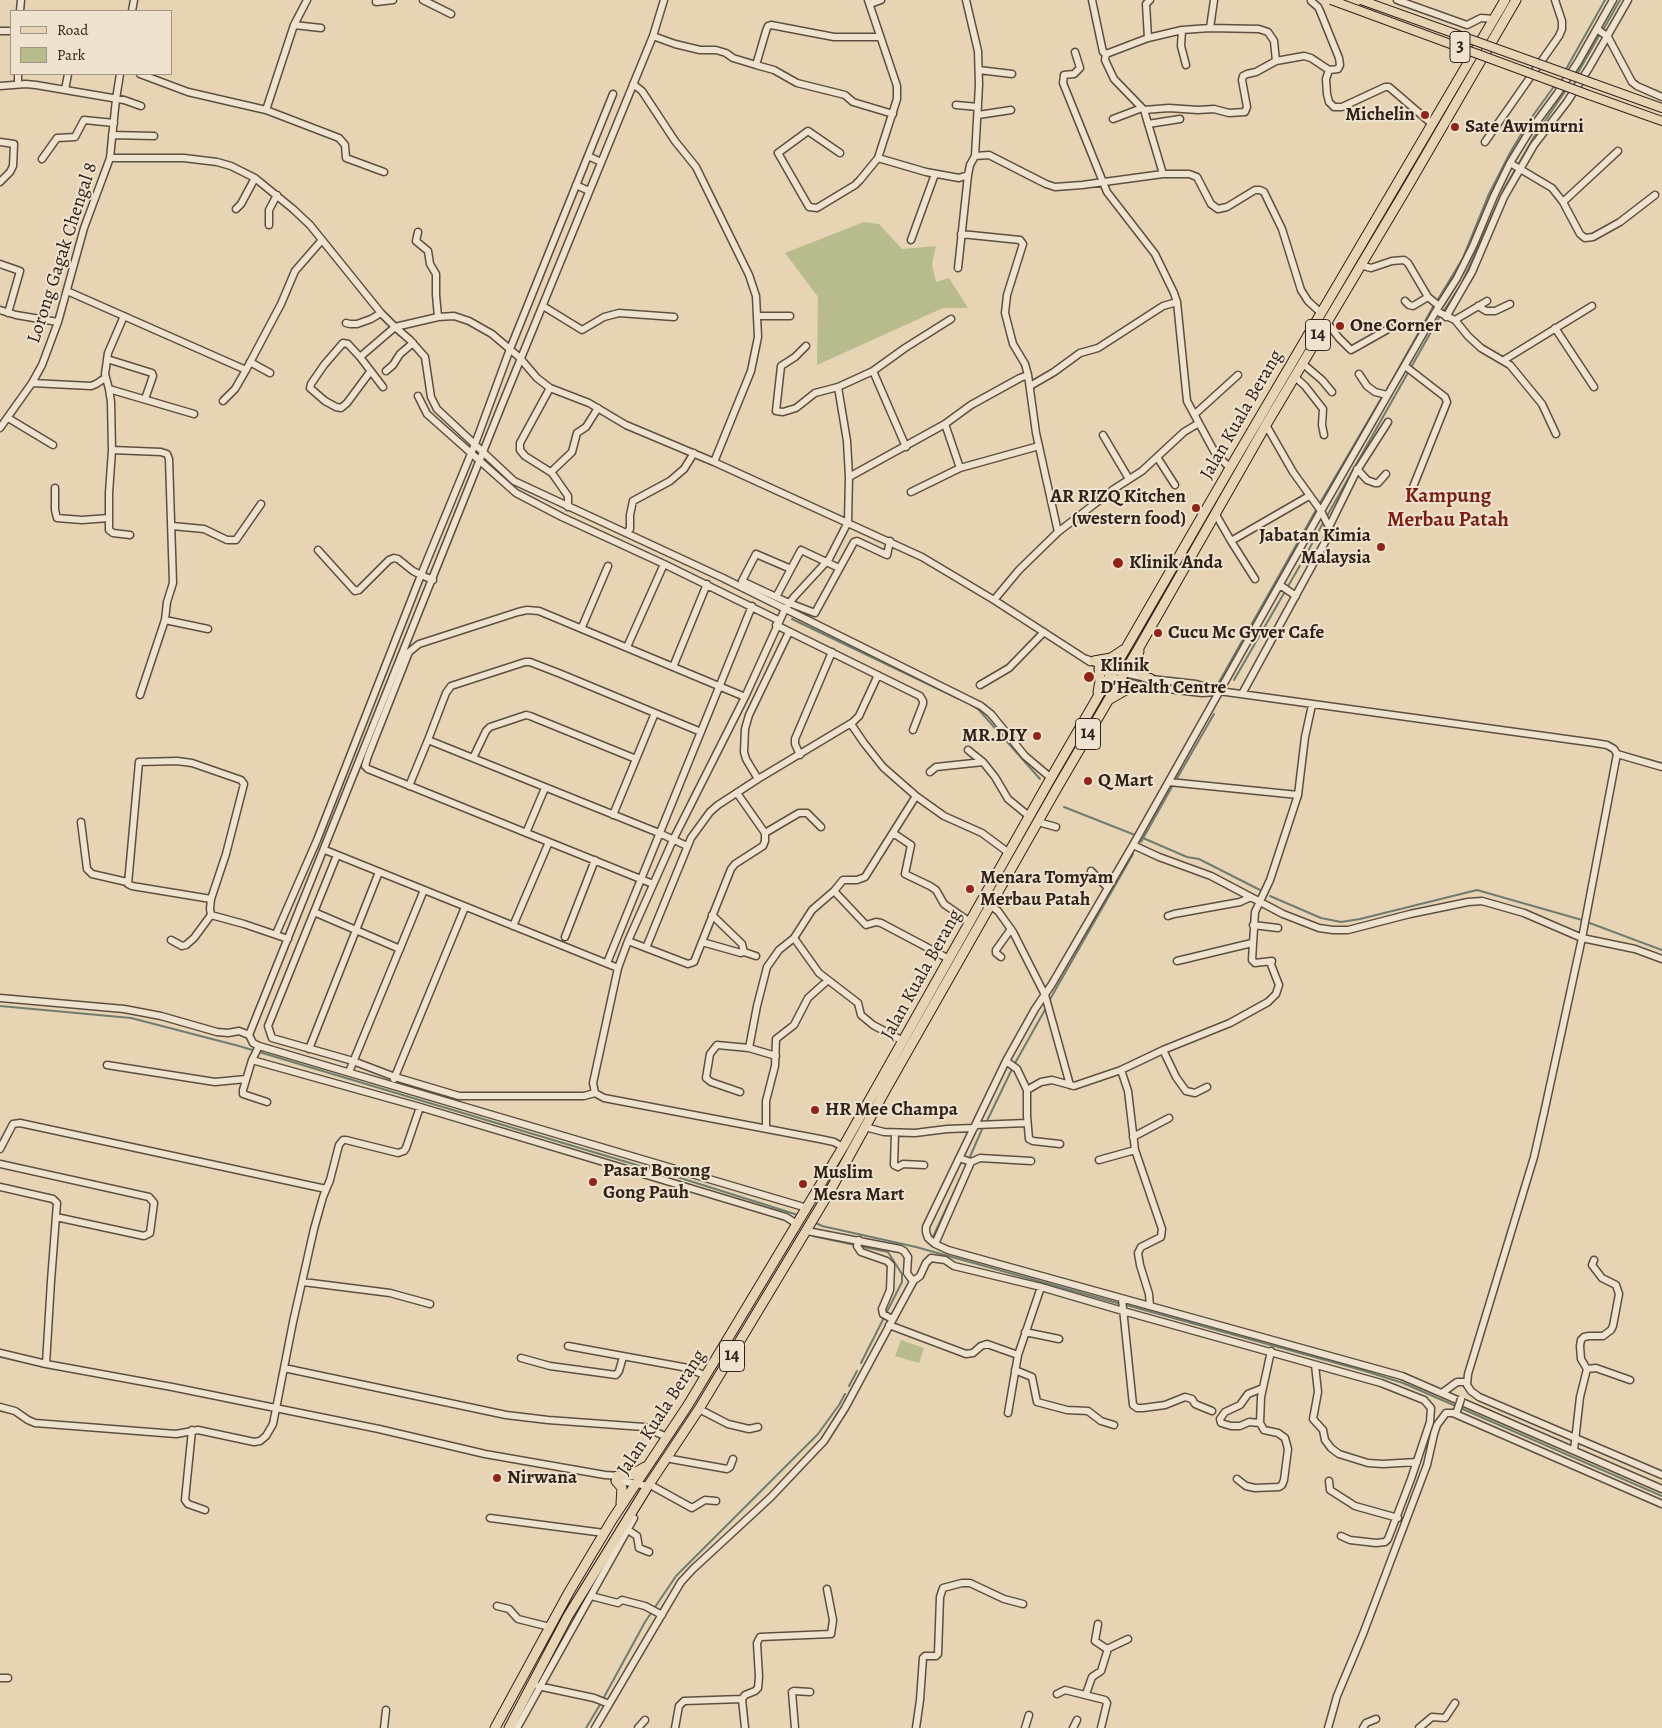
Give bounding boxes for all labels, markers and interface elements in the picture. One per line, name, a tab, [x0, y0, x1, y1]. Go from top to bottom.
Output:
legend	[10, 10, 172, 75]
text: Road	[57, 20, 88, 40]
road number: 3	[1450, 32, 1470, 62]
text: Park	[57, 45, 85, 65]
place label: Michelin	[1345, 104, 1415, 126]
marker: Michelin	[1419, 109, 1431, 121]
place label: Sate Awimurni	[1465, 116, 1584, 138]
marker: Sate Awimurni	[1449, 121, 1461, 133]
street label: Lorong Gagak Chengal 8	[23, 160, 103, 346]
place label: One Corner	[1350, 315, 1442, 337]
road number: 14	[1306, 320, 1330, 350]
marker: One Corner	[1334, 320, 1346, 332]
street label: Jalan Kuala Berang	[1196, 346, 1288, 484]
district label: Kampung Merbau Patah	[1387, 484, 1509, 534]
place label: AR RIZQ Kitchen (western food)	[1050, 486, 1186, 530]
marker: AR RIZQ Kitchen (western food)	[1190, 502, 1202, 514]
place label: Jabatan Kimia Malaysia	[1259, 525, 1371, 569]
marker: Jabatan Kimia Malaysia	[1375, 541, 1387, 553]
place label: Klinik Anda	[1129, 552, 1223, 574]
marker: Klinik Anda	[1111, 556, 1125, 570]
place label: Cucu Mc Gyver Cafe	[1168, 622, 1324, 644]
marker: Cucu Mc Gyver Cafe	[1152, 627, 1164, 639]
place label: Klinik D'Health Centre	[1100, 655, 1226, 699]
marker: Klinik D'Health Centre	[1082, 670, 1096, 684]
road number: 14	[1076, 719, 1100, 750]
place label: MR.DIY	[962, 725, 1027, 747]
marker: MR.DIY	[1031, 730, 1043, 742]
place label: Q Mart	[1098, 770, 1153, 792]
marker: Q Mart	[1082, 775, 1094, 787]
place label: Menara Tomyam Merbau Patah	[980, 867, 1113, 911]
marker: Menara Tomyam Merbau Patah	[964, 883, 976, 895]
street label: Jalan Kuala Berang	[877, 906, 967, 1044]
place label: HR Mee Champa	[825, 1099, 958, 1121]
marker: HR Mee Champa	[809, 1104, 821, 1116]
place label: Pasar Borong Gong Pauh	[603, 1160, 710, 1204]
place label: Muslim Mesra Mart	[813, 1162, 904, 1206]
marker: Pasar Borong Gong Pauh	[587, 1176, 599, 1188]
marker: Muslim Mesra Mart	[797, 1178, 809, 1190]
road number: 14	[720, 1340, 744, 1372]
street label: Jalan Kuala Berang	[613, 1346, 711, 1480]
place label: Nirwana	[507, 1467, 577, 1489]
marker: Nirwana	[491, 1472, 503, 1484]

